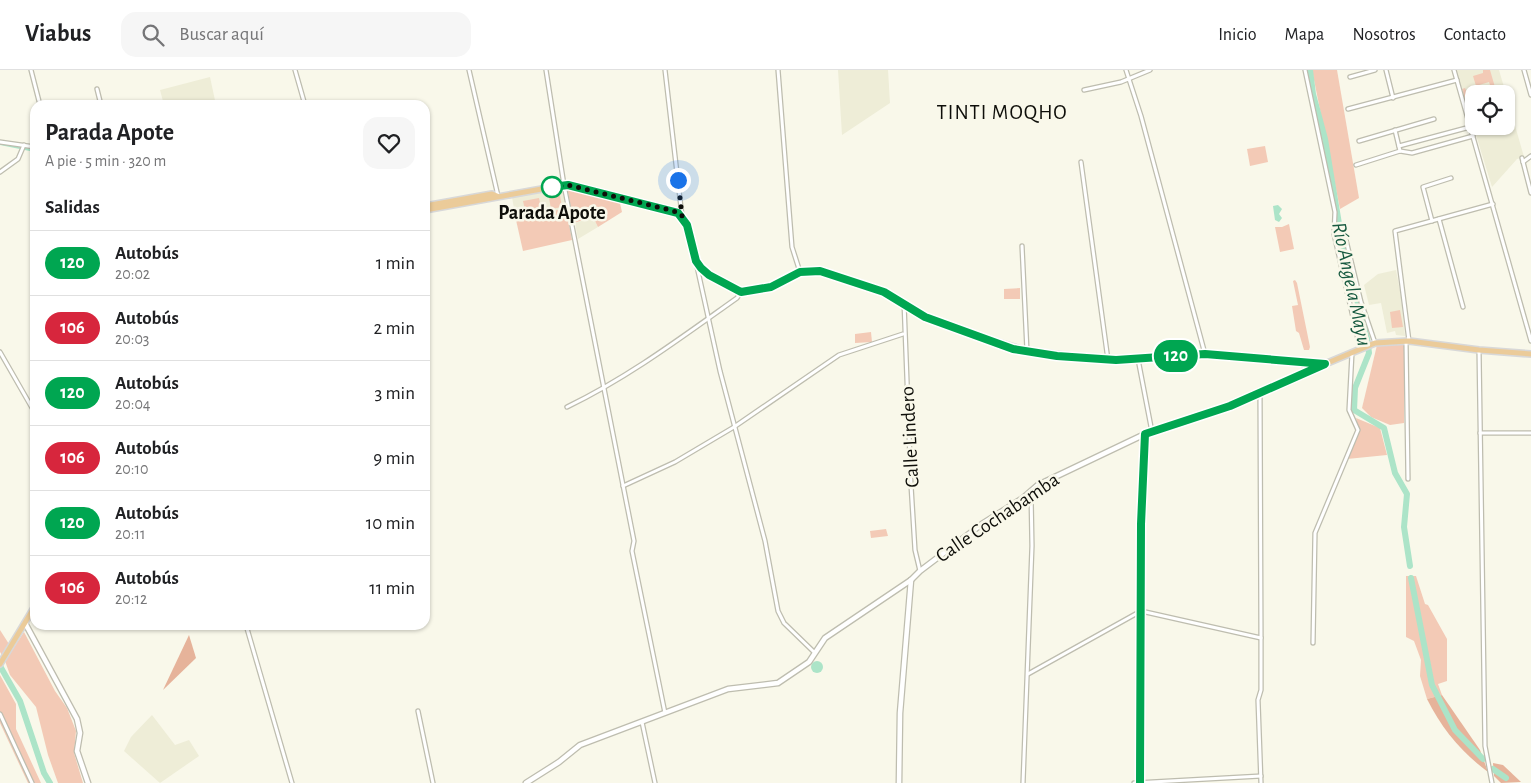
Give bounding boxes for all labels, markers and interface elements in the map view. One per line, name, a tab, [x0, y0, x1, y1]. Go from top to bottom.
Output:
search box	[121, 12, 471, 57]
icon: search	[139, 21, 167, 49]
text: Viabus	[25, 22, 91, 46]
text: Buscar aquí	[179, 25, 264, 44]
text: Inicio	[1218, 26, 1257, 44]
text: Mapa	[1285, 26, 1324, 44]
text: Nosotros	[1352, 26, 1416, 44]
text: Contacto	[1444, 26, 1506, 44]
map controls	[1465, 85, 1515, 135]
button: locate	[1465, 85, 1515, 135]
district label: TINTI MOQHO	[936, 102, 1068, 123]
button: heart	[363, 117, 415, 169]
text: Parada Apote	[45, 121, 174, 145]
text: A pie · 5 min · 320 m	[45, 153, 166, 169]
your location	[666, 168, 691, 193]
marker: Parada Apote	[541, 176, 563, 198]
text: Salidas	[45, 198, 100, 217]
place label: Parada Apote	[498, 203, 606, 223]
water label: Río Angela Mayu	[1328, 220, 1375, 348]
text: Autobús	[115, 244, 179, 263]
text: 120	[60, 254, 85, 272]
text: 1 min	[376, 254, 415, 273]
text: 20:02	[115, 266, 150, 282]
text: Autobús	[115, 309, 179, 328]
text: 106	[60, 319, 85, 337]
text: 2 min	[374, 319, 415, 338]
text: 20:03	[115, 331, 149, 347]
line badge: 120	[1147, 340, 1205, 372]
text: 120	[1164, 347, 1188, 365]
text: Autobús	[115, 374, 179, 393]
text: 120	[60, 384, 85, 402]
text: 3 min	[374, 384, 415, 403]
street label: Calle Lindero	[897, 386, 923, 488]
text: 20:04	[115, 396, 151, 412]
text: Autobús	[115, 439, 179, 458]
text: 106	[60, 449, 85, 467]
text: 9 min	[373, 449, 415, 468]
text: 20:10	[115, 461, 148, 477]
street label: Calle Cochabamba	[932, 469, 1063, 566]
text: Autobús	[115, 504, 179, 523]
text: 120	[60, 514, 85, 532]
text: 10 min	[366, 514, 415, 533]
text: 20:11	[115, 526, 145, 542]
text: Autobús	[115, 569, 179, 588]
text: 106	[60, 579, 85, 597]
text: 11 min	[369, 579, 415, 598]
text: 20:12	[115, 591, 147, 607]

